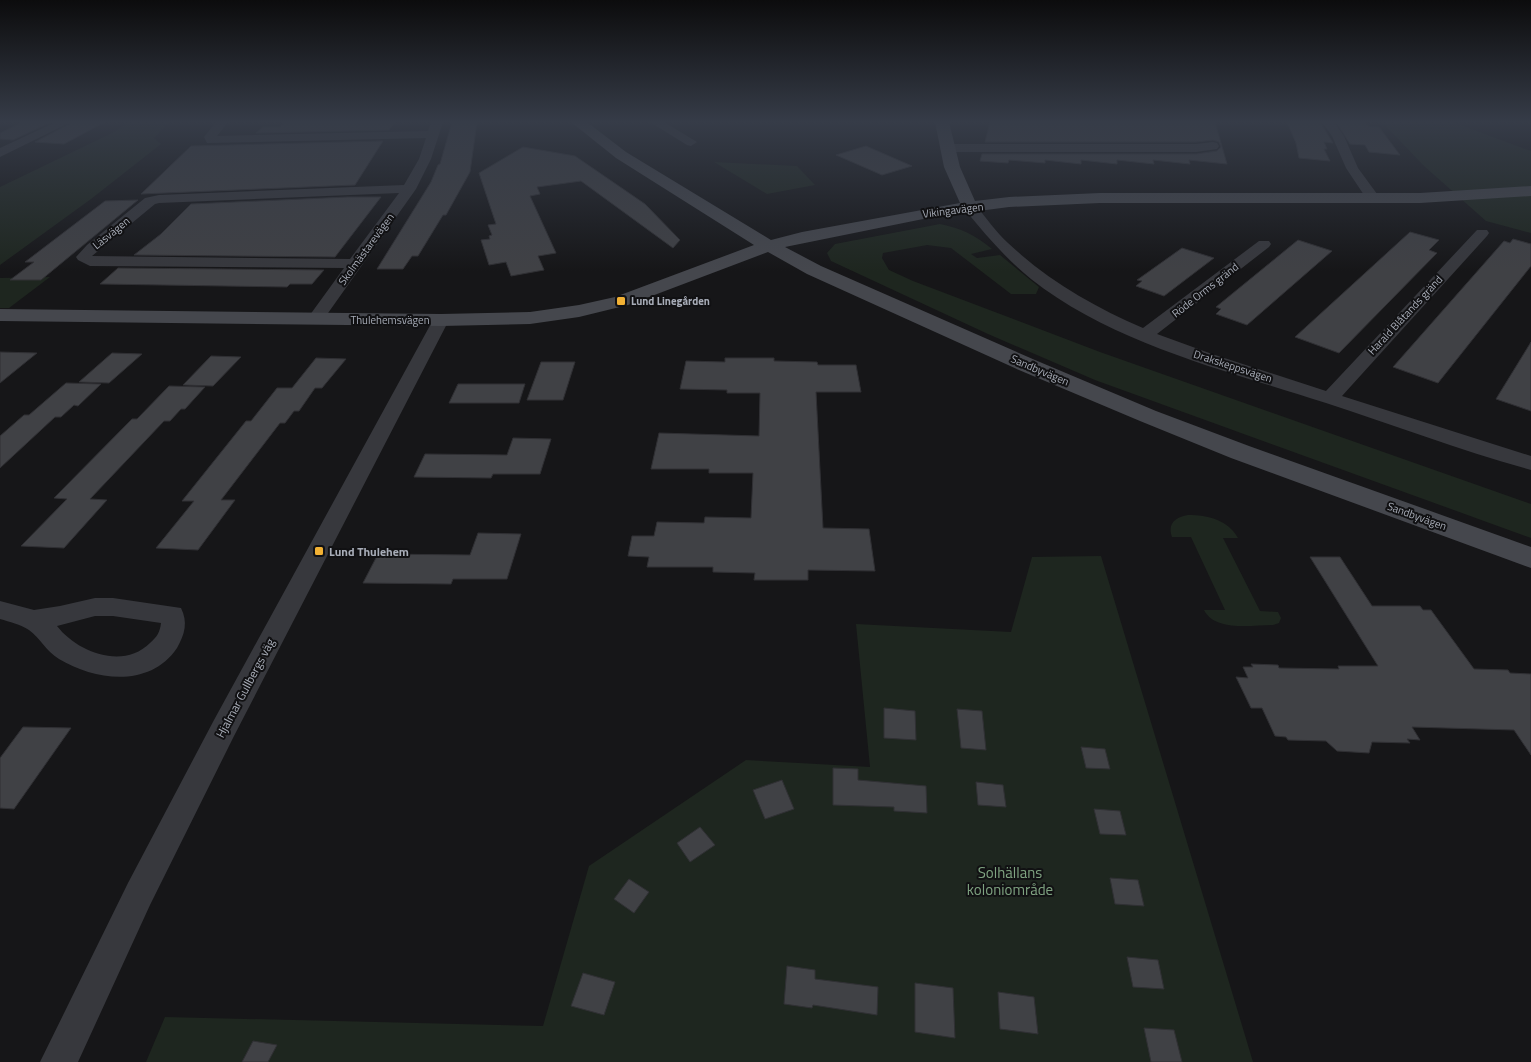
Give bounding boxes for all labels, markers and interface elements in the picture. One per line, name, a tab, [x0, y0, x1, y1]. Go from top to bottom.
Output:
street label: Vikingavägen	[922, 198, 985, 222]
street label: Skolmästarevägen	[334, 210, 398, 288]
street label: Läsvägen	[89, 213, 133, 253]
street label: Röde Orms gränd	[1168, 259, 1242, 321]
street label: Harald Blåtands gränd	[1364, 272, 1446, 358]
place label: Lund Linegården	[631, 293, 710, 309]
marker: Lund Linegården	[615, 295, 627, 307]
street label: Thulehemsvägen	[350, 312, 430, 328]
street label: Drakskeppsvägen	[1192, 346, 1275, 386]
street label: Sandbyvägen	[1008, 351, 1072, 390]
street label: Sandbyvägen	[1385, 498, 1449, 534]
place label: Lund Thulehem	[329, 542, 409, 561]
marker: Lund Thulehem	[313, 545, 325, 557]
street label: Hjalmar Gullbergs väg	[211, 635, 279, 741]
park label: Solhällans koloniområde	[967, 861, 1053, 901]

